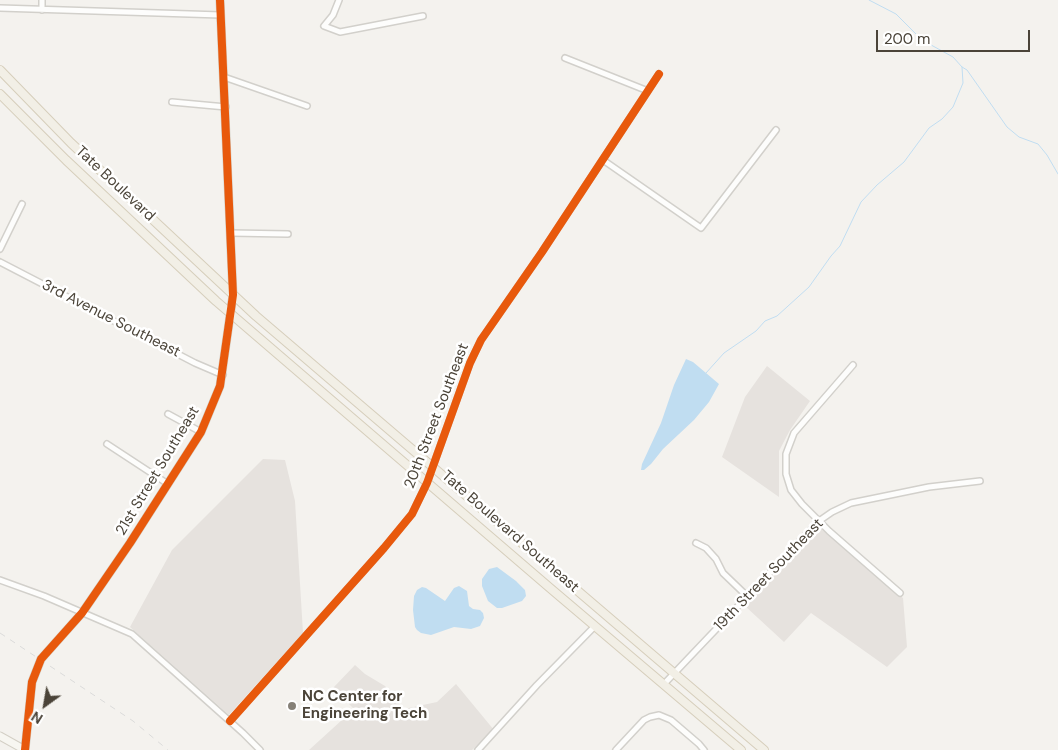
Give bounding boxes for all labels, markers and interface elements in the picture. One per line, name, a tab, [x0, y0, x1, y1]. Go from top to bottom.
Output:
scale bar	[878, 20, 1032, 52]
text: 200 m	[884, 29, 930, 49]
street label: Tate Boulevard	[72, 143, 158, 225]
street label: 3rd Avenue Southeast	[39, 276, 183, 362]
street label: 20th Street Southeast	[401, 341, 473, 491]
street label: 21st Street Southeast	[112, 403, 204, 539]
street label: Tate Boulevard Southeast	[438, 467, 582, 597]
street label: 19th Street Southeast	[711, 515, 827, 635]
north arrow	[20, 680, 70, 730]
place label: NC Center for Engineering Tech	[302, 688, 427, 723]
marker: NC Center for Engineering Tech	[286, 700, 298, 712]
text: N	[28, 707, 46, 728]

